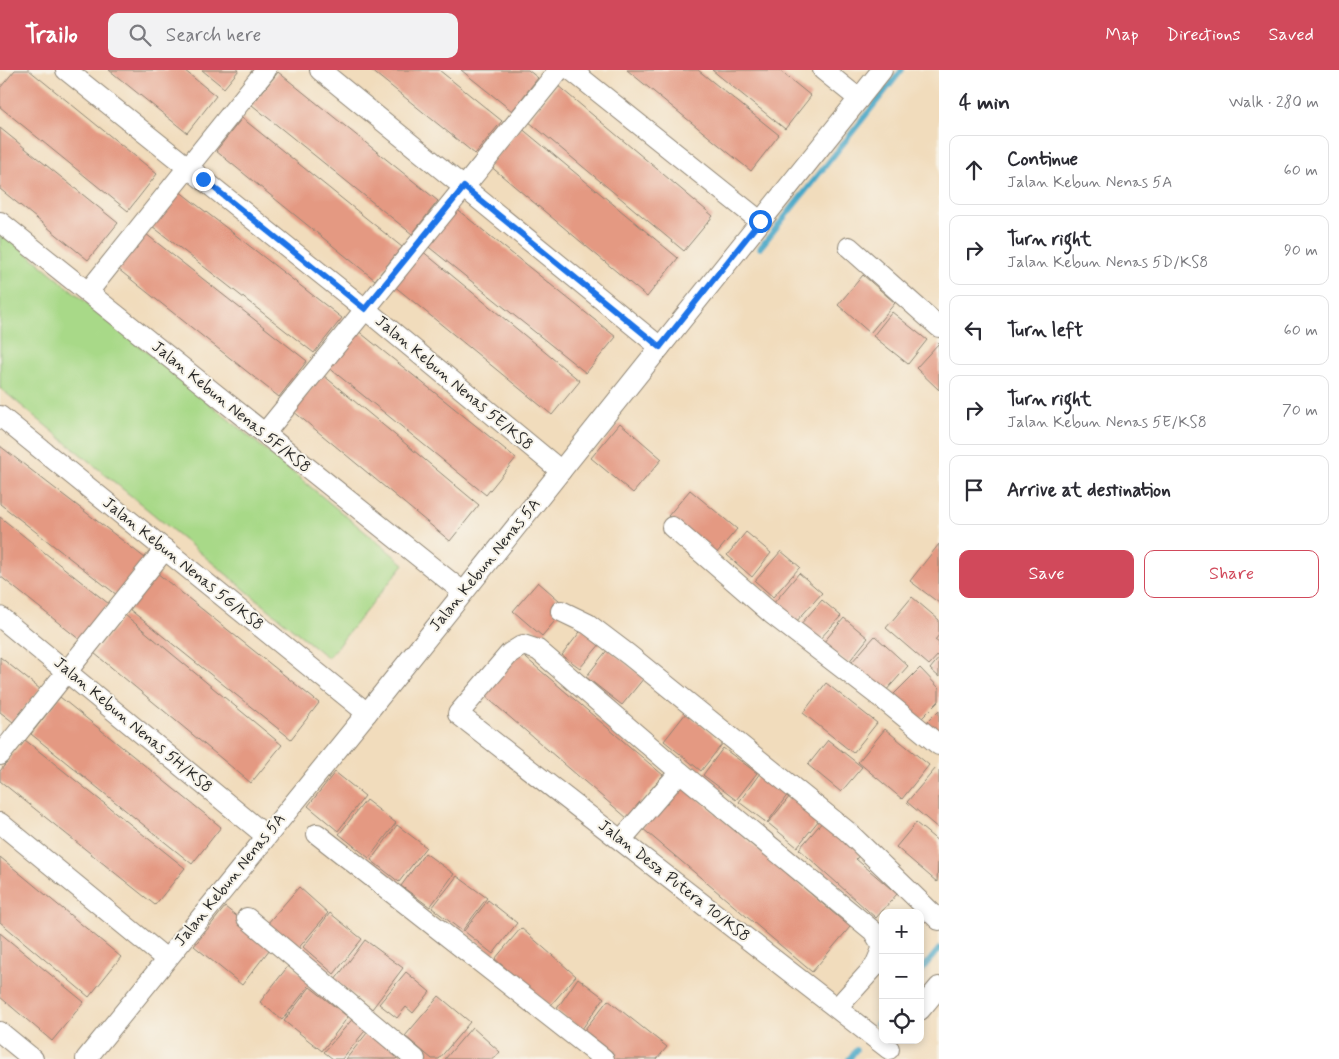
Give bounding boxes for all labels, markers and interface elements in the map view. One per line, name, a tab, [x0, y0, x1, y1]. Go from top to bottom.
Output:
search box	[108, 13, 458, 58]
text: Trailo	[25, 20, 78, 51]
icon: search	[126, 21, 154, 49]
text: Search here	[166, 23, 261, 48]
text: Map	[1106, 23, 1139, 47]
text: Directions	[1167, 23, 1241, 47]
text: Saved	[1269, 23, 1314, 47]
text: 4 min	[959, 89, 1010, 117]
text: Walk · 280 m	[1229, 92, 1319, 113]
text: Continue	[1007, 147, 1078, 172]
icon: ahead	[960, 156, 988, 184]
text: 60 m	[1284, 160, 1318, 181]
route end	[192, 168, 215, 191]
text: Jalan Kebun Nenas 5A	[1007, 172, 1172, 193]
route start	[749, 210, 772, 233]
text: Turn right	[1007, 227, 1091, 252]
icon: right	[960, 236, 988, 264]
text: 90 m	[1284, 240, 1318, 261]
text: Jalan Kebun Nenas 5D/KS8	[1007, 252, 1208, 273]
street label: Jalan Kebun Nenas 5E/KS8	[371, 311, 537, 455]
icon: left	[960, 316, 988, 344]
text: Turn left	[1007, 318, 1083, 343]
text: 60 m	[1284, 320, 1318, 341]
street label: Jalan Kebun Nenas 5F/KS8	[147, 336, 315, 478]
text: Turn right	[1007, 387, 1091, 412]
icon: right	[960, 396, 988, 424]
text: 70 m	[1282, 400, 1318, 421]
text: Jalan Kebun Nenas 5E/KS8	[1007, 412, 1207, 433]
icon: arrive	[960, 476, 988, 504]
text: Arrive at destination	[1007, 478, 1171, 503]
street label: Jalan Kebun Nenas 5G/KS8	[98, 493, 268, 635]
street label: Jalan Kebun Nenas 5A	[425, 494, 545, 636]
button: Save	[959, 550, 1134, 598]
button: Share	[1144, 550, 1319, 598]
street label: Jalan Kebun Nenas 5H/KS8	[49, 652, 217, 798]
street label: Jalan Kebun Nenas 5A	[170, 809, 290, 951]
street label: Jalan Desa Putera 10/KS8	[594, 815, 754, 947]
map controls	[879, 909, 924, 1044]
button: +	[879, 909, 924, 954]
button: −	[879, 954, 924, 999]
button: locate	[879, 999, 924, 1044]

